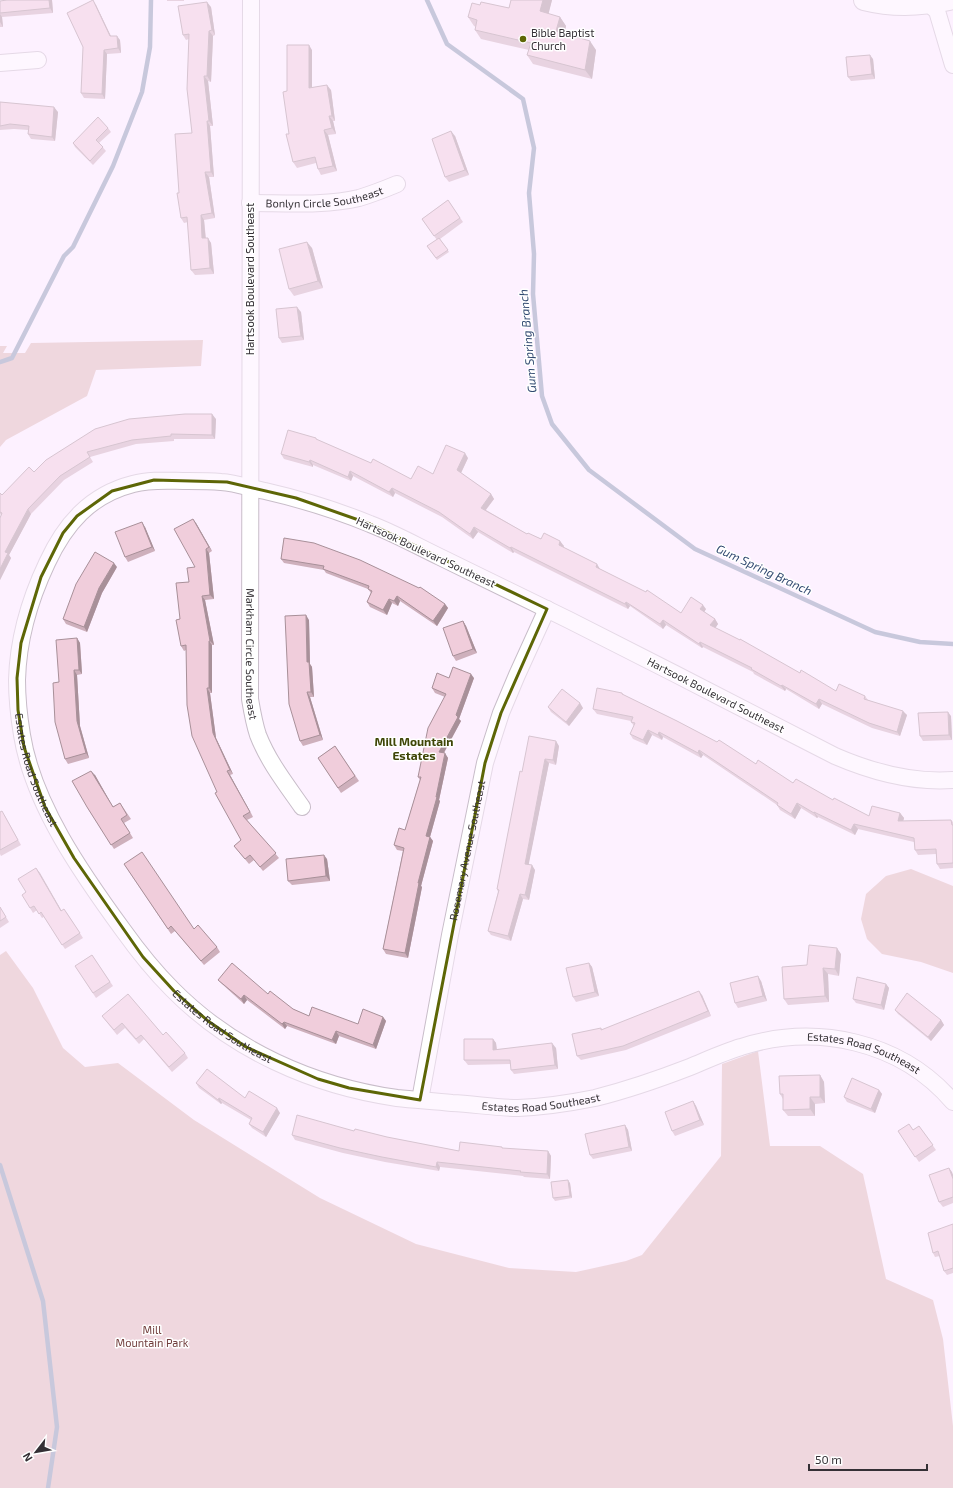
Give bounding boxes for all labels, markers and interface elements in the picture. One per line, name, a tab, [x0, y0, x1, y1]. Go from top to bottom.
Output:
place label: Bible Baptist Church	[531, 26, 594, 52]
marker: Bible Baptist Church	[518, 34, 528, 44]
street label: Bonlyn Circle Southeast	[265, 183, 385, 210]
street label: Hartsook Boulevard Southeast	[243, 203, 256, 355]
water label: Gum Spring Branch	[515, 289, 539, 393]
street label: Hartsook Boulevard Southeast	[354, 513, 498, 590]
water label: Gum Spring Branch	[714, 541, 815, 597]
street label: Markham Circle Southeast	[244, 588, 261, 721]
street label: Hartsook Boulevard Southeast	[645, 654, 787, 735]
street label: Estates Road Southeast	[13, 712, 61, 828]
district label: Mill Mountain Estates	[374, 734, 454, 762]
street label: Rosemary Avenue Southeast	[446, 779, 487, 922]
street label: Estates Road Southeast	[170, 986, 274, 1065]
street label: Estates Road Southeast	[807, 1030, 923, 1076]
street label: Estates Road Southeast	[481, 1090, 601, 1114]
park label: Mill Mountain Park	[116, 1323, 189, 1349]
north arrow	[16, 1432, 56, 1472]
scale bar	[809, 1446, 927, 1472]
text: N	[19, 1451, 35, 1464]
text: 50 m	[815, 1452, 842, 1466]

